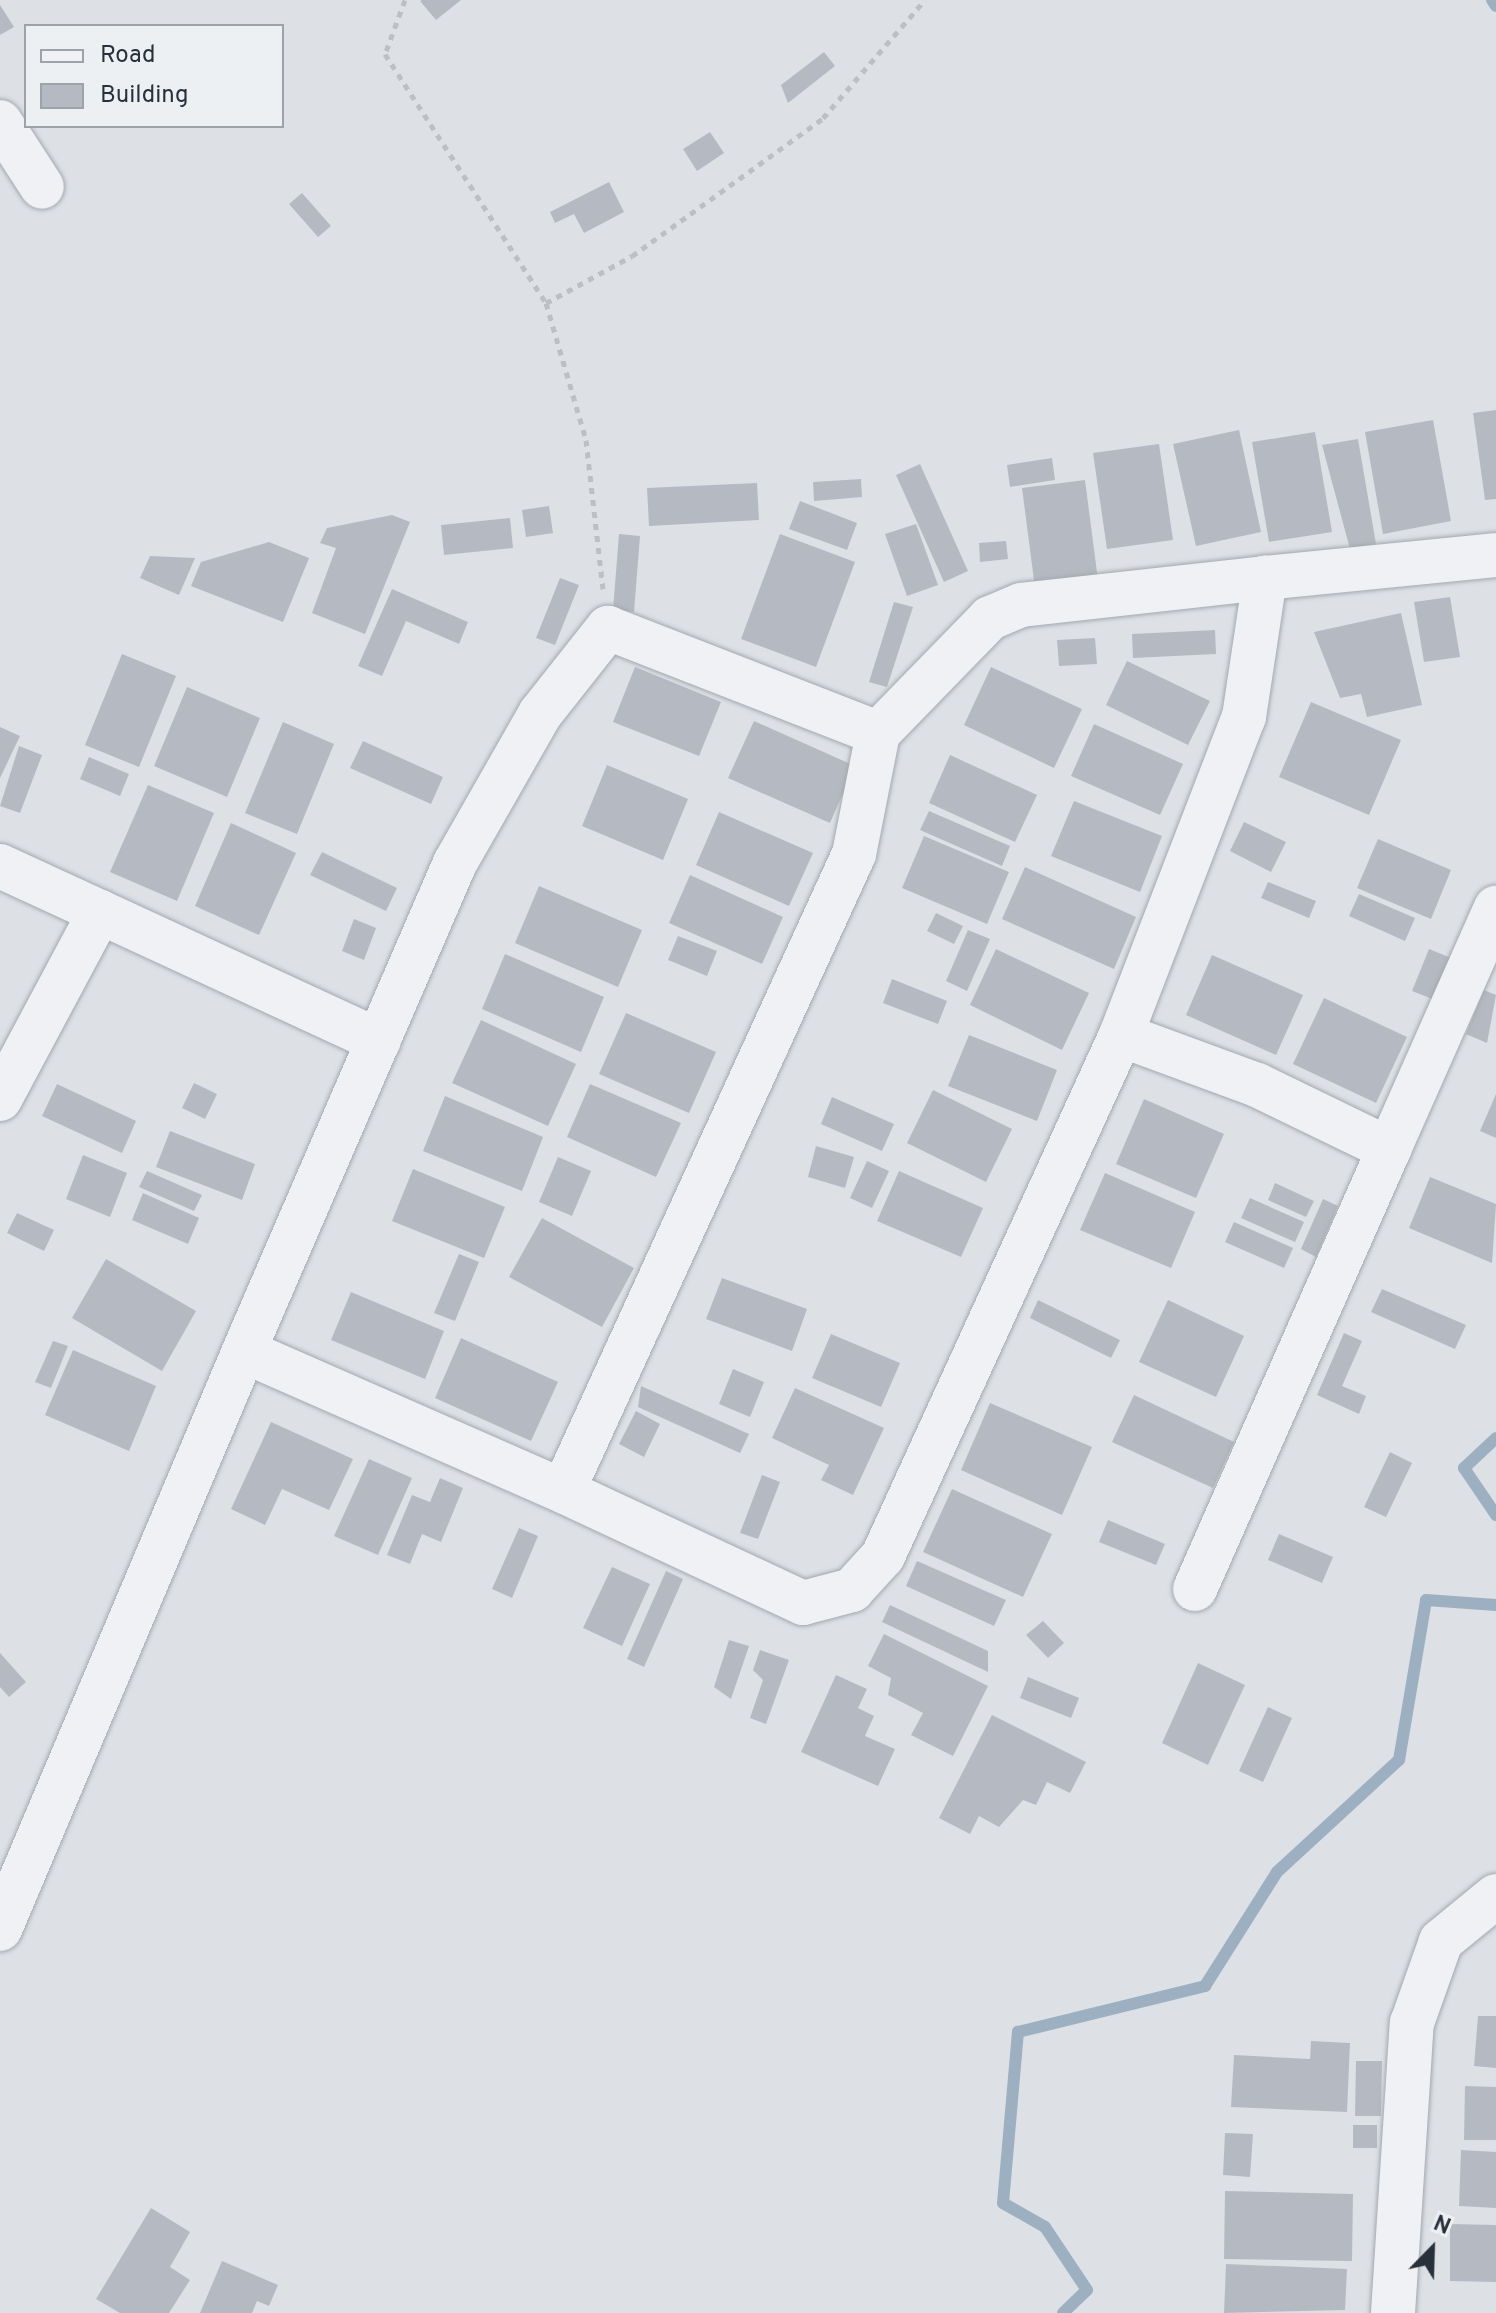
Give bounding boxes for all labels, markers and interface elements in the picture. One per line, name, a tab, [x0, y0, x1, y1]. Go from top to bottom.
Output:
legend	[24, 24, 284, 128]
text: Road	[100, 41, 156, 71]
text: Building	[100, 81, 189, 111]
north arrow	[1392, 2209, 1472, 2289]
text: N	[1429, 2211, 1454, 2242]

